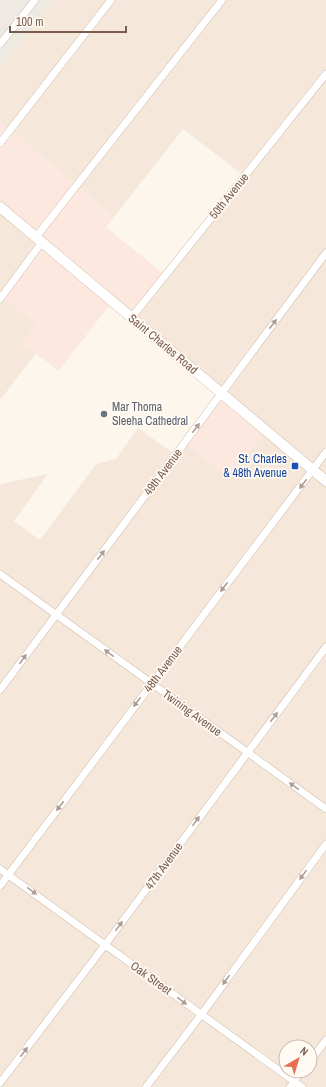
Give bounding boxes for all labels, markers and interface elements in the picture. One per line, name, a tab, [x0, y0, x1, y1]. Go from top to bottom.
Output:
scale bar	[10, 8, 126, 34]
text: 100 m	[16, 14, 43, 30]
street label: 50th Avenue	[206, 170, 252, 222]
street label: Saint Charles Road	[125, 310, 201, 378]
one-way arrow	[269, 319, 277, 329]
place label: Mar Thoma Sleeha Cathedral	[112, 399, 188, 429]
marker: Mar Thoma Sleeha Cathedral	[99, 409, 109, 419]
one-way arrow	[191, 423, 200, 434]
street label: 49th Avenue	[140, 445, 186, 499]
place label: St. Charles & 48th Avenue	[223, 451, 287, 481]
marker: St. Charles & 48th Avenue	[290, 461, 300, 471]
one-way arrow	[299, 478, 307, 489]
one-way arrow	[96, 549, 105, 560]
one-way arrow	[220, 582, 229, 593]
street label: 48th Avenue	[140, 642, 186, 696]
one-way arrow	[104, 649, 115, 657]
one-way arrow	[19, 654, 27, 664]
street label: Twining Avenue	[159, 686, 225, 740]
one-way arrow	[133, 697, 142, 708]
one-way arrow	[269, 712, 277, 722]
one-way arrow	[289, 782, 300, 790]
one-way arrow	[55, 801, 64, 812]
one-way arrow	[192, 816, 200, 827]
street label: 47th Avenue	[141, 839, 187, 893]
one-way arrow	[299, 870, 307, 881]
one-way arrow	[26, 887, 37, 896]
one-way arrow	[115, 921, 123, 932]
street label: Oak Street	[127, 958, 175, 998]
one-way arrow	[222, 975, 230, 986]
one-way arrow	[177, 997, 188, 1005]
north arrow	[278, 1039, 318, 1079]
text: N	[297, 1044, 311, 1059]
one-way arrow	[19, 1047, 27, 1057]

